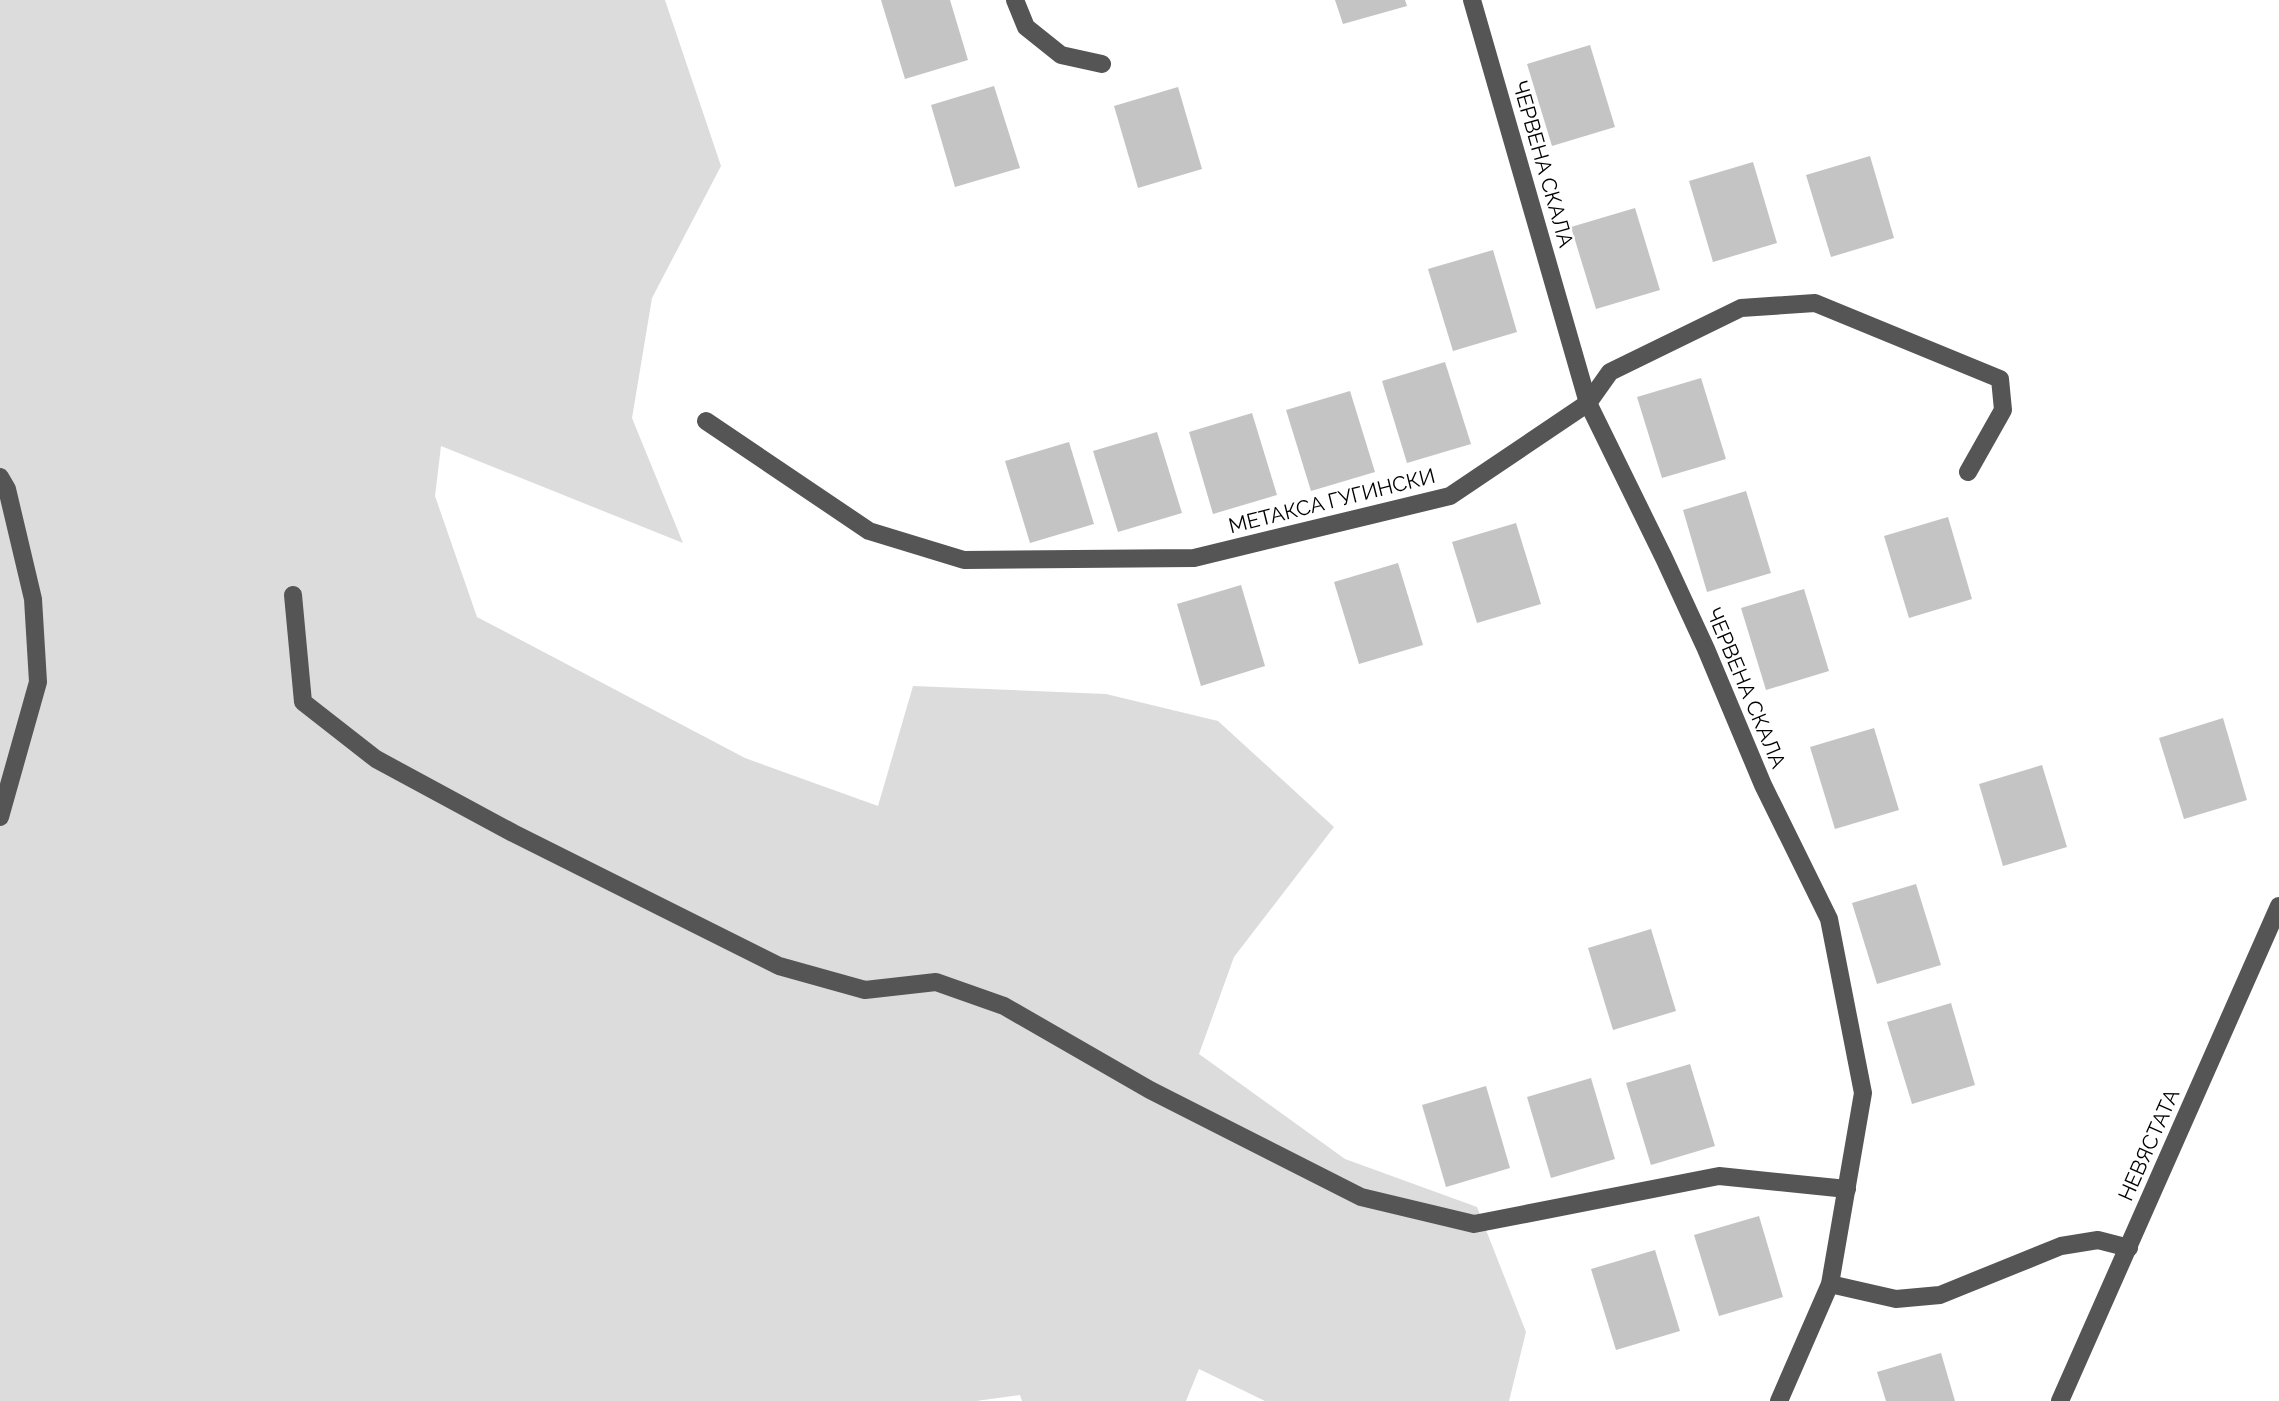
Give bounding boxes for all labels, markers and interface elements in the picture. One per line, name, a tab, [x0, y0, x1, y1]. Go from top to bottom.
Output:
street label: ЧЕРВЕНА СКАЛА	[1508, 78, 1579, 250]
street label: МЕТАКСА ГУГИНСКИ	[1226, 463, 1438, 538]
street label: ЧЕРВЕНА СКАЛА	[1701, 604, 1792, 772]
street label: НЕВЯСТАТА	[2113, 1085, 2184, 1205]

